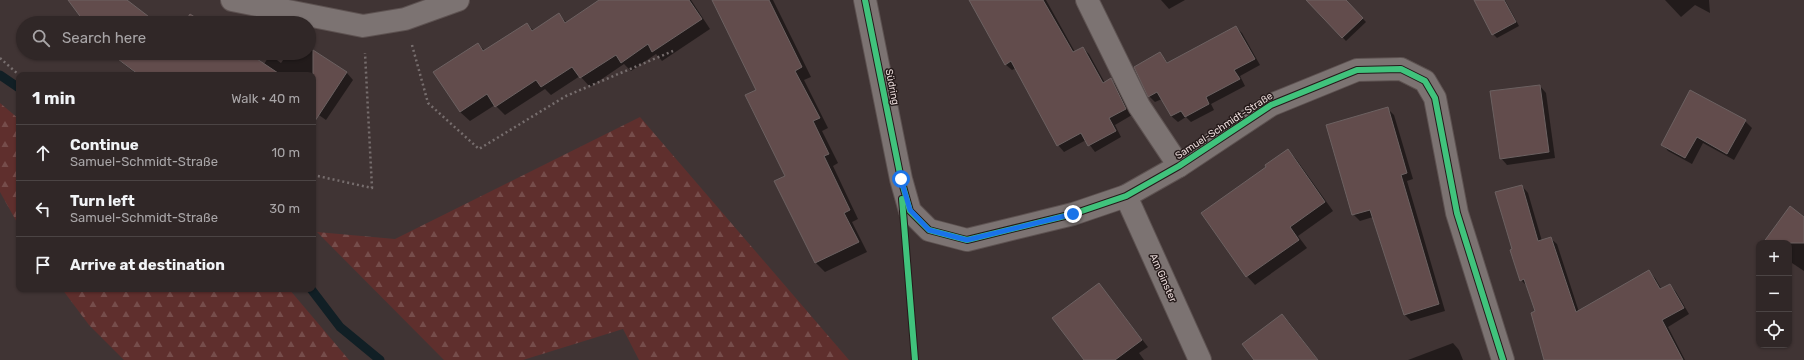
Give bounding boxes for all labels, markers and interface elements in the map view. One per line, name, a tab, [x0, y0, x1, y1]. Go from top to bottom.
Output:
search box	[16, 16, 316, 60]
icon: search	[30, 27, 52, 49]
text: Search here	[62, 29, 146, 47]
street label: Südring	[883, 68, 901, 106]
text: 1 min	[32, 88, 75, 108]
street label: Samuel-Schmidt-Straße	[1173, 90, 1275, 162]
text: Walk · 40 m	[231, 91, 300, 106]
text: Continue	[70, 136, 139, 154]
icon: ahead	[32, 142, 54, 164]
text: 10 m	[271, 145, 300, 160]
text: Samuel-Schmidt-Straße	[70, 154, 218, 169]
route start	[892, 170, 910, 188]
text: Turn left	[70, 192, 135, 210]
icon: left	[32, 198, 54, 220]
text: 30 m	[269, 201, 300, 216]
route end	[1064, 205, 1082, 223]
text: Samuel-Schmidt-Straße	[70, 210, 218, 225]
map controls	[1756, 240, 1792, 348]
button: +	[1756, 240, 1792, 276]
street label: Am Ginster	[1147, 252, 1179, 304]
icon: arrive	[32, 254, 54, 276]
text: Arrive at destination	[70, 256, 225, 274]
button: −	[1756, 276, 1792, 312]
button: locate	[1756, 312, 1792, 348]

